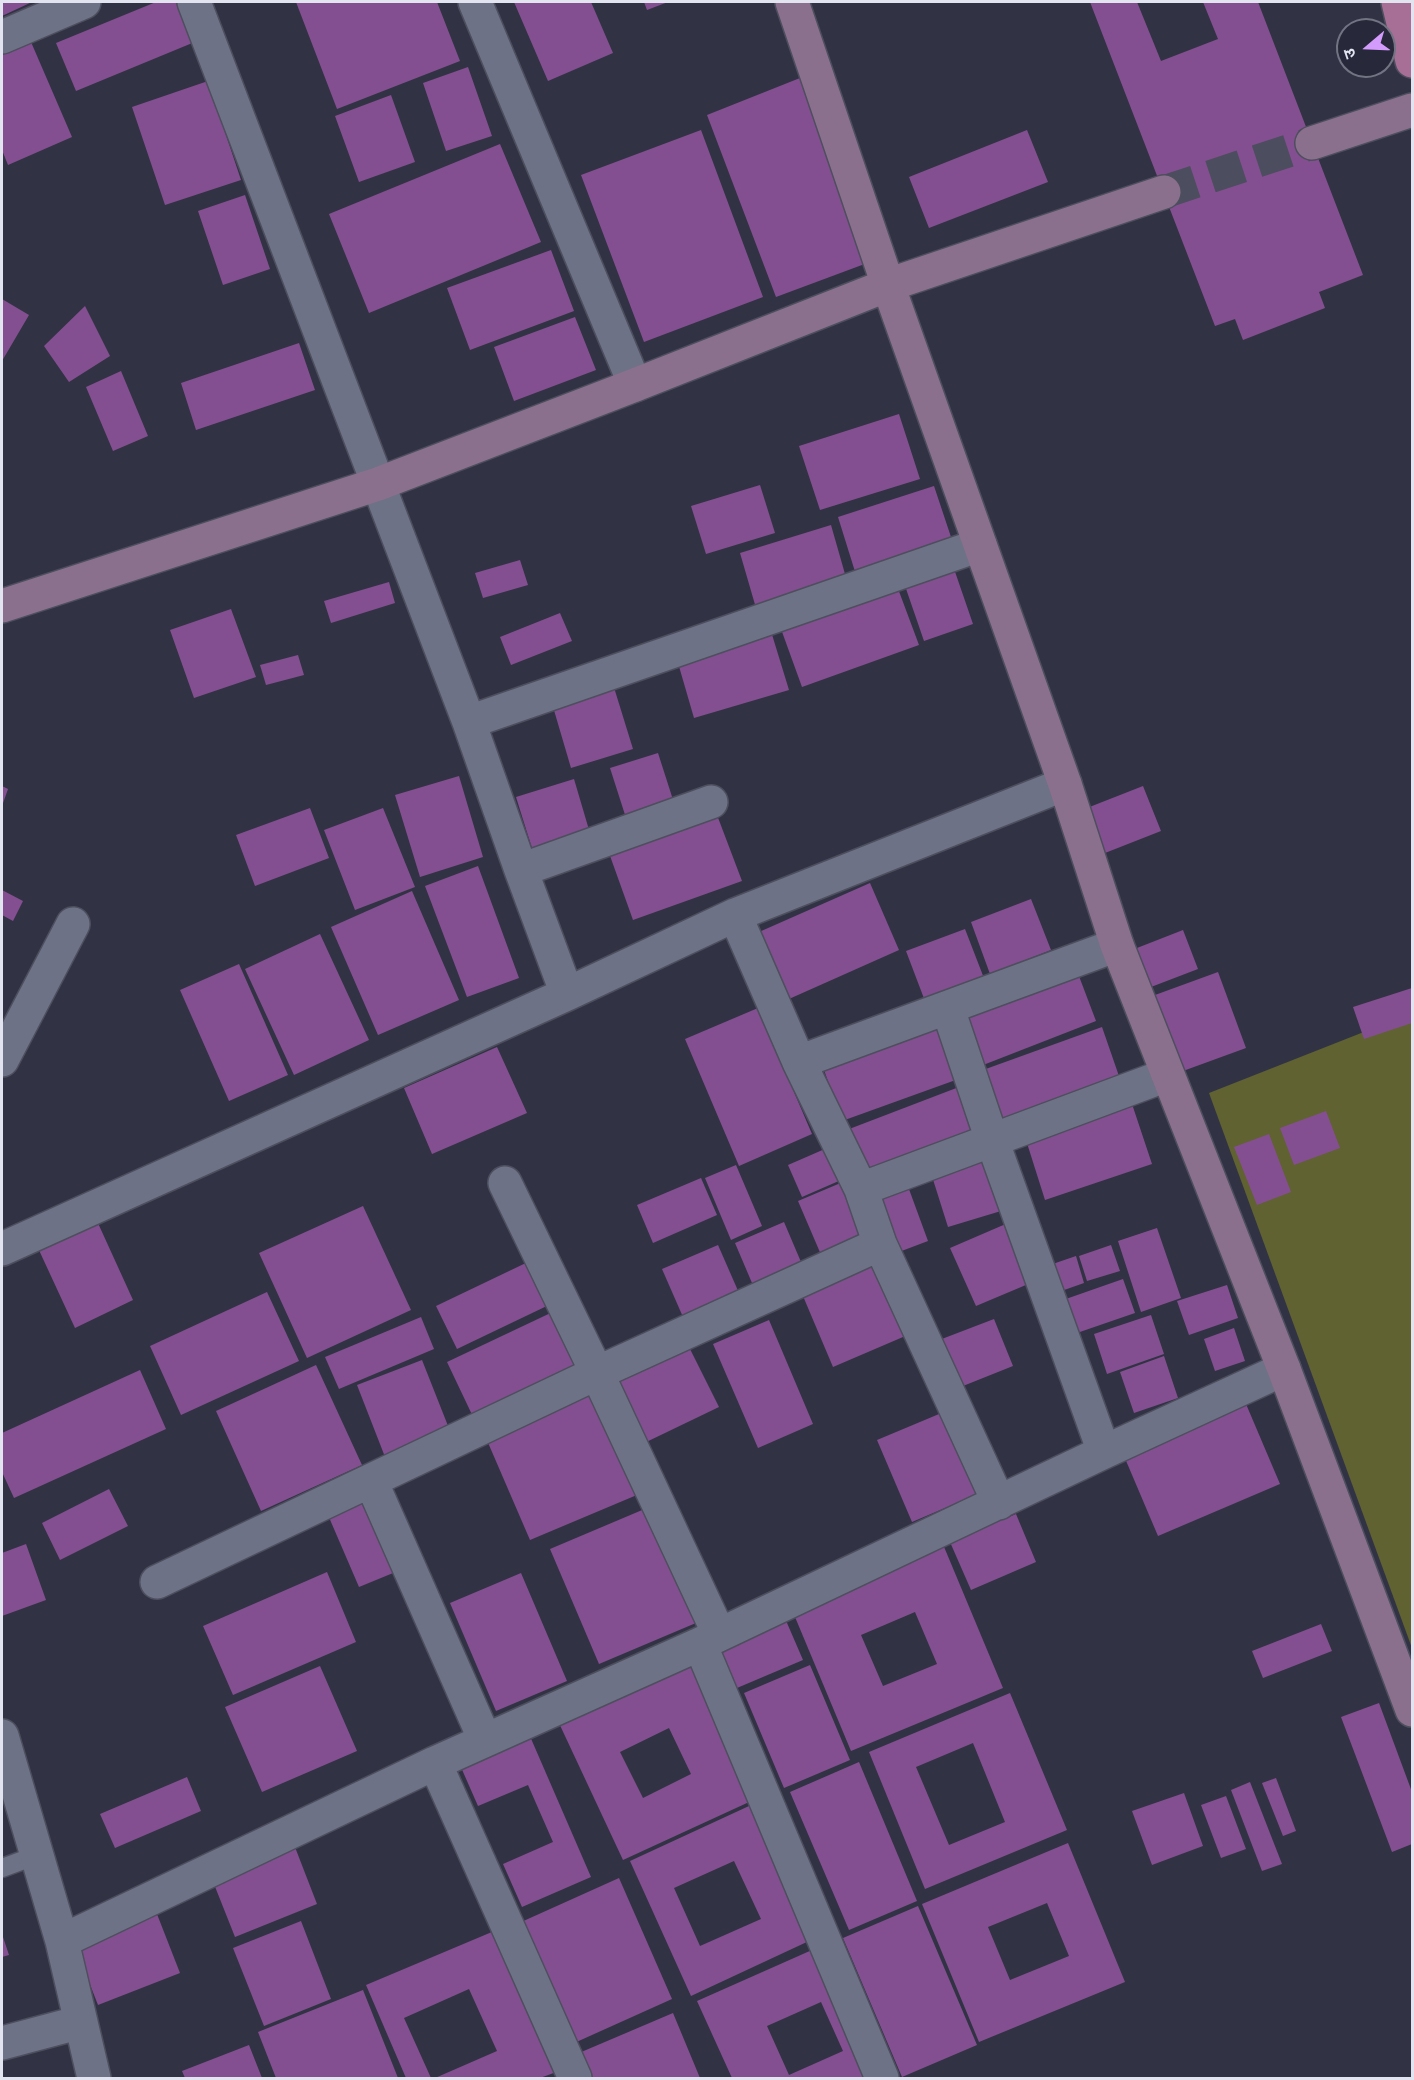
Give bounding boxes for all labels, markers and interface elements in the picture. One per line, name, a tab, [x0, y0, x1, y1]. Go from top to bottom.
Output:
north arrow	[1336, 18, 1396, 78]
text: उ	[1340, 46, 1361, 61]

